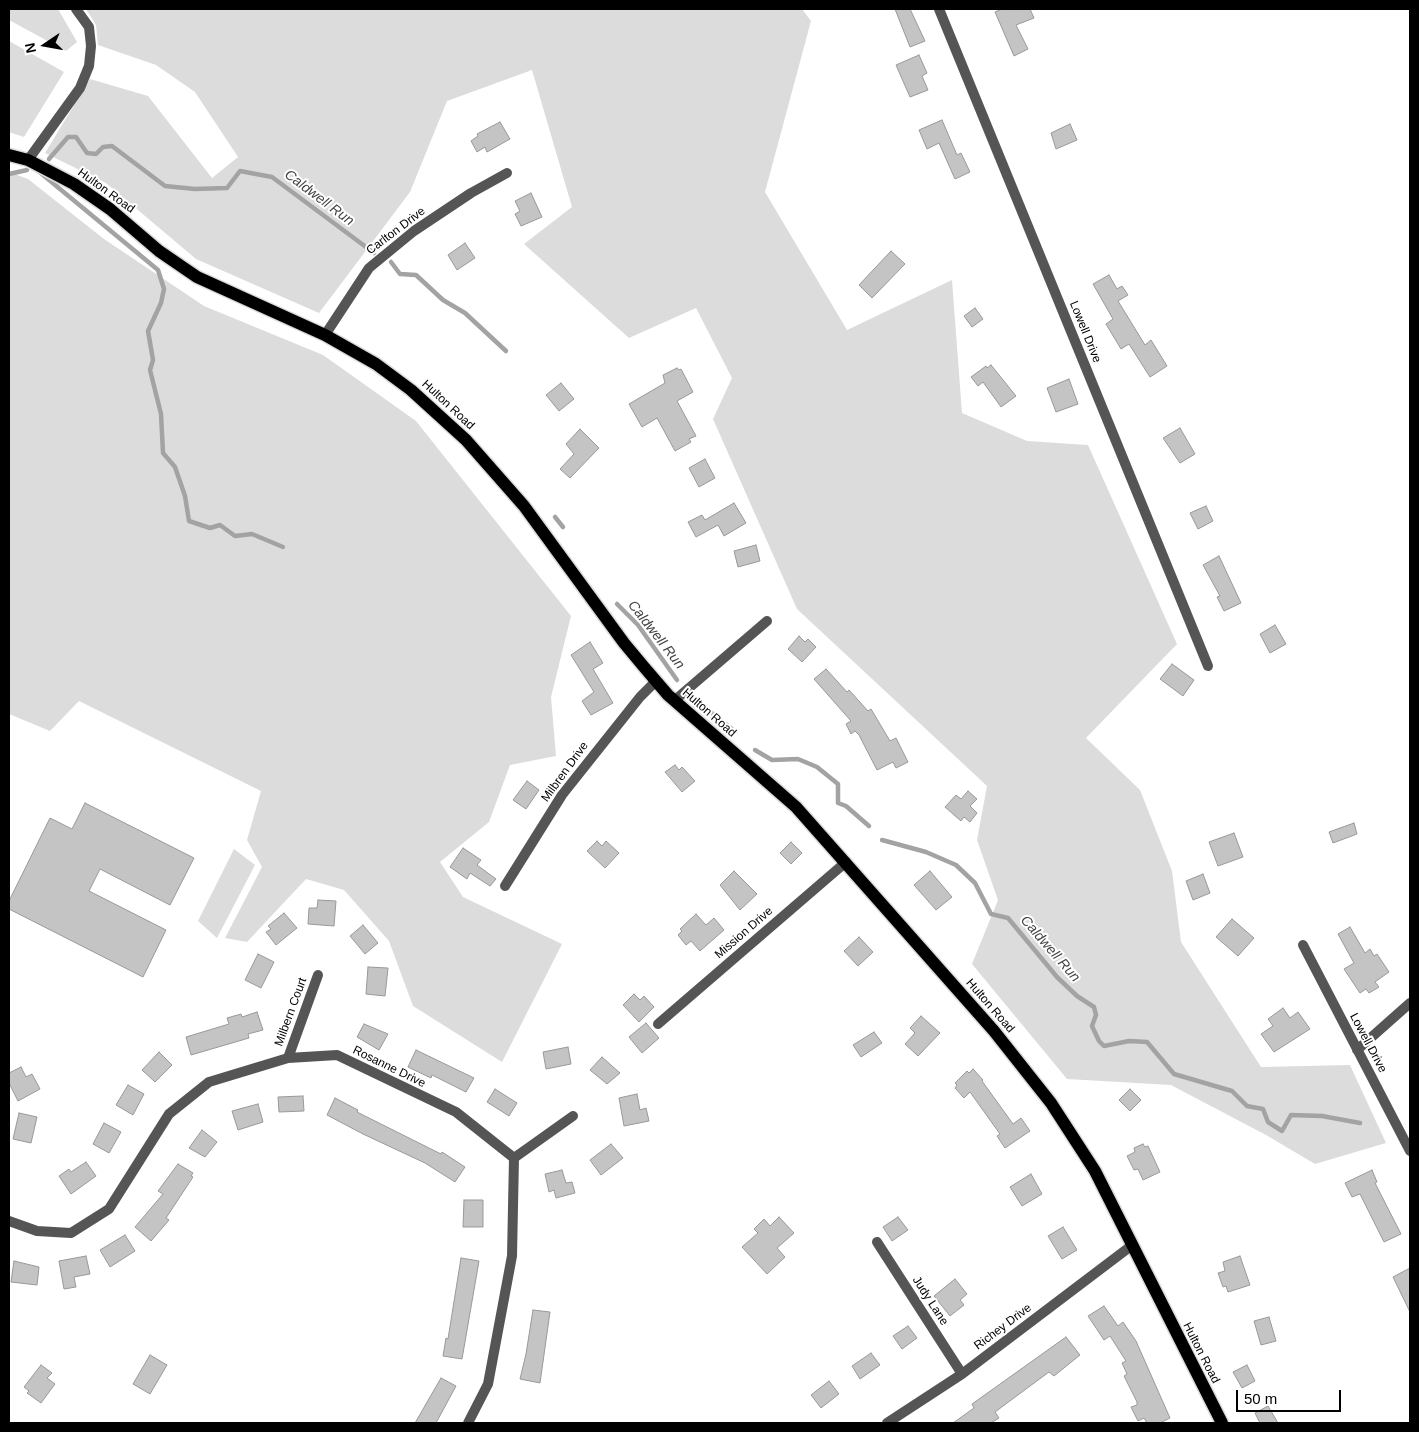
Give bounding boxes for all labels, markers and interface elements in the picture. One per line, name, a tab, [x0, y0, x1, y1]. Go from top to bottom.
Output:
north arrow	[20, 20, 70, 70]
text: N	[21, 42, 39, 55]
street label: Hulton Road	[75, 166, 137, 216]
water label: Caldwell Run	[281, 166, 357, 230]
street label: Carlton Drive	[364, 204, 428, 258]
street label: Lowell Drive	[1066, 299, 1104, 365]
street label: Hulton Road	[419, 377, 477, 433]
water label: Caldwell Run	[624, 597, 688, 673]
street label: Hulton Road	[679, 686, 739, 740]
street label: Milbren Drive	[538, 739, 592, 805]
street label: Mission Drive	[712, 904, 776, 962]
water label: Caldwell Run	[1017, 912, 1083, 986]
street label: Milbern Court	[272, 976, 310, 1048]
street label: Hulton Road	[963, 976, 1017, 1036]
street label: Lowell Drive	[1346, 1011, 1390, 1075]
street label: Rosanne Drive	[350, 1043, 428, 1091]
street label: Judy Lane	[909, 1274, 951, 1328]
street label: Richey Drive	[972, 1301, 1034, 1353]
street label: Hulton Road	[1179, 1320, 1223, 1386]
scale bar	[1239, 1380, 1344, 1412]
text: 50 m	[1244, 1390, 1277, 1407]

